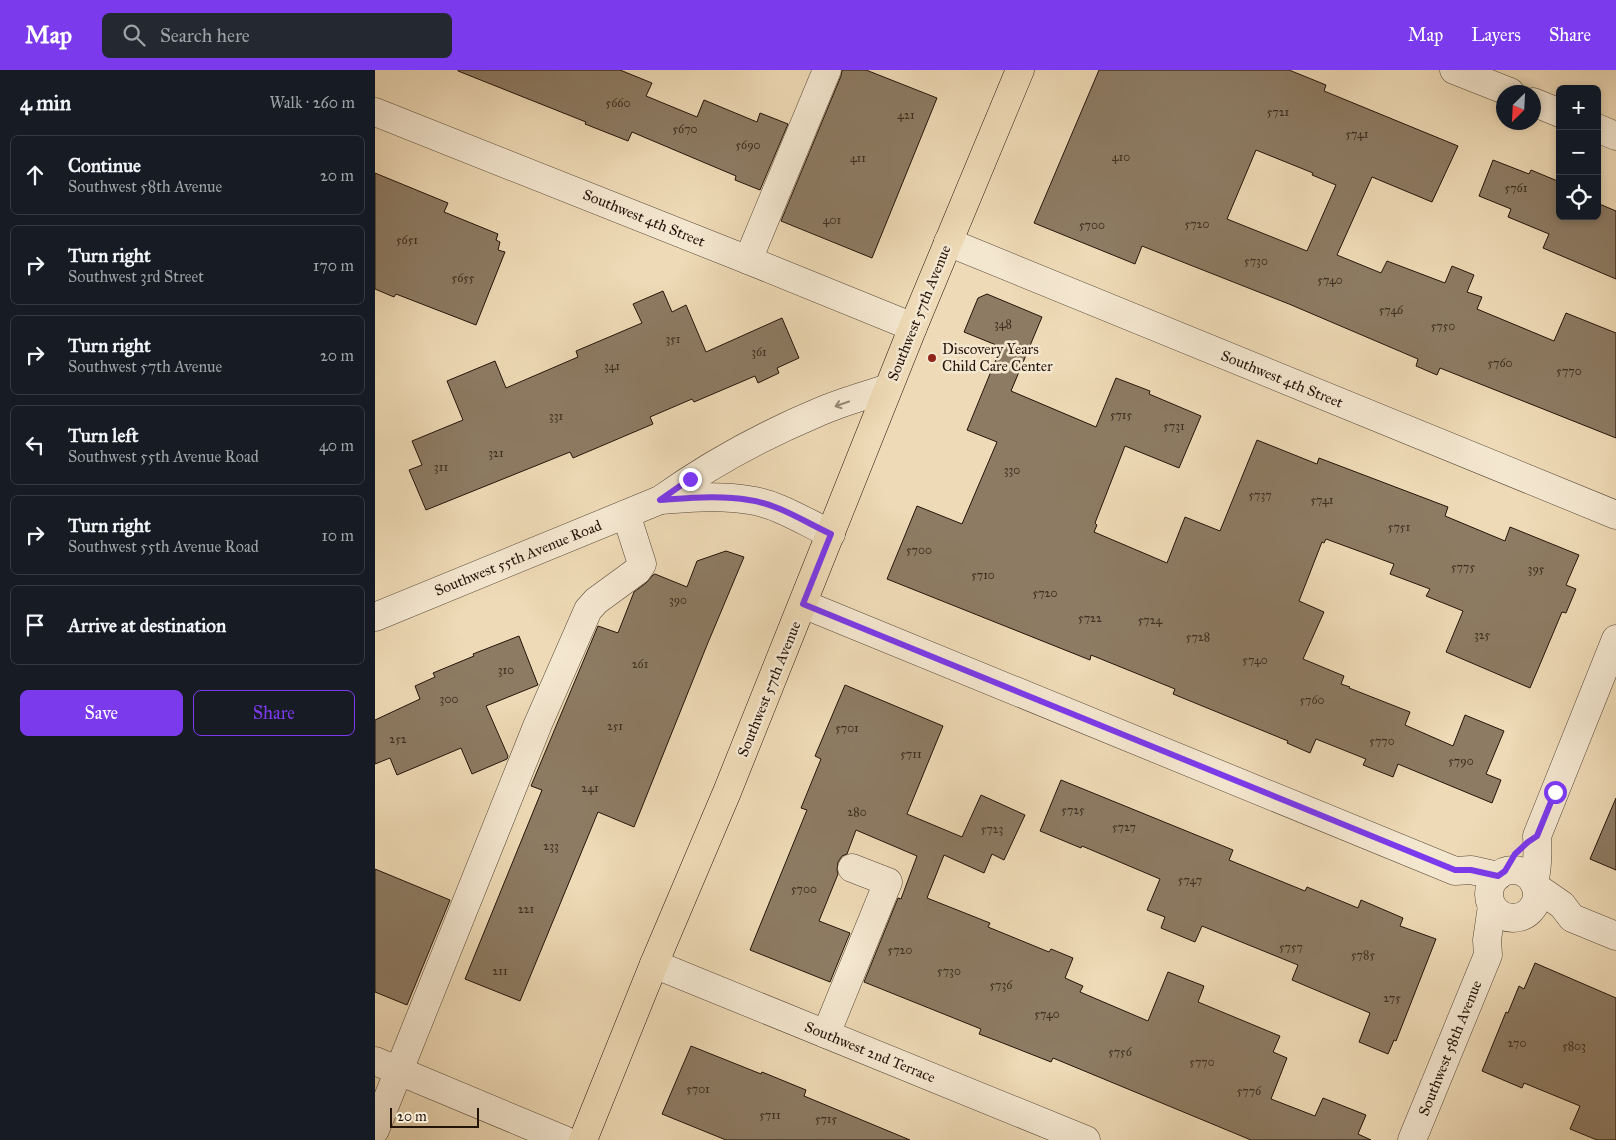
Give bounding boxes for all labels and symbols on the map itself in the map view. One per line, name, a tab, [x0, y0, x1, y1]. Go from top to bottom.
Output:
north arrow	[1496, 85, 1541, 130]
house number: 5660	[606, 96, 630, 110]
house number: 5721	[1267, 105, 1290, 119]
house number: 421	[897, 108, 915, 122]
house number: 5670	[672, 122, 698, 136]
house number: 5741	[1345, 127, 1369, 141]
house number: 5690	[735, 138, 761, 152]
house number: 410	[1112, 150, 1130, 164]
house number: 411	[850, 151, 866, 165]
house number: 5761	[1505, 181, 1528, 195]
street label: Southwest 4th Street	[580, 185, 708, 251]
house number: 401	[823, 213, 841, 227]
house number: 5720	[1185, 217, 1209, 231]
house number: 5700	[1079, 218, 1105, 232]
house number: 5651	[396, 233, 418, 247]
street label: Southwest 57th Avenue	[884, 243, 954, 383]
house number: 5730	[1244, 254, 1268, 268]
house number: 5655	[452, 271, 475, 285]
house number: 5740	[1317, 273, 1343, 287]
house number: 5746	[1379, 303, 1404, 317]
house number: 348	[994, 317, 1012, 331]
house number: 5750	[1431, 319, 1455, 333]
house number: 351	[665, 332, 681, 346]
place label: Discovery Years Child Care Center	[942, 340, 1053, 375]
house number: 361	[751, 345, 767, 359]
street label: Southwest 4th Street	[1218, 346, 1346, 412]
marker: Discovery Years Child Care Center	[926, 352, 938, 364]
house number: 5760	[1487, 356, 1513, 370]
house number: 341	[604, 359, 620, 373]
house number: 5770	[1556, 364, 1582, 378]
one-way arrow	[834, 399, 850, 409]
house number: 5715	[1110, 408, 1133, 422]
house number: 331	[549, 409, 563, 423]
house number: 5731	[1163, 419, 1185, 433]
house number: 321	[488, 446, 504, 460]
house number: 311	[434, 460, 448, 474]
house number: 330	[1004, 463, 1020, 477]
route end	[679, 468, 702, 491]
house number: 5737	[1248, 488, 1272, 502]
house number: 5741	[1310, 493, 1334, 507]
street label: Southwest 55th Avenue Road	[432, 516, 605, 600]
house number: 5751	[1388, 520, 1410, 534]
house number: 5700	[906, 543, 932, 557]
house number: 5775	[1451, 560, 1475, 574]
house number: 395	[1528, 562, 1545, 576]
house number: 5710	[971, 568, 995, 582]
house number: 5720	[1033, 586, 1057, 600]
house number: 390	[669, 593, 687, 607]
house number: 5722	[1078, 611, 1102, 625]
house number: 5724	[1138, 613, 1163, 627]
street label: Southwest 57th Avenue	[734, 619, 804, 759]
house number: 325	[1474, 628, 1491, 642]
house number: 5728	[1186, 630, 1210, 644]
house number: 5740	[1242, 653, 1268, 667]
house number: 261	[632, 657, 649, 671]
house number: 310	[498, 663, 514, 677]
house number: 300	[440, 692, 458, 706]
house number: 5760	[1299, 693, 1325, 707]
house number: 251	[607, 719, 623, 733]
house number: 5701	[835, 721, 859, 735]
house number: 252	[389, 732, 407, 746]
house number: 5770	[1369, 734, 1395, 748]
house number: 5711	[900, 747, 922, 761]
house number: 5790	[1448, 754, 1474, 768]
house number: 241	[581, 781, 599, 795]
route start	[1544, 781, 1567, 804]
house number: 5725	[1061, 803, 1085, 817]
house number: 280	[847, 805, 867, 819]
house number: 5727	[1112, 820, 1136, 834]
house number: 5723	[981, 822, 1004, 836]
house number: 233	[543, 839, 559, 853]
house number: 5747	[1178, 873, 1202, 887]
house number: 5700	[791, 882, 817, 896]
house number: 221	[518, 902, 535, 916]
house number: 5757	[1279, 940, 1303, 954]
house number: 5720	[888, 943, 912, 957]
house number: 5785	[1351, 948, 1375, 962]
house number: 211	[492, 964, 508, 978]
house number: 5730	[937, 964, 961, 978]
house number: 5736	[990, 978, 1013, 992]
street label: Southwest 58th Avenue	[1415, 978, 1485, 1118]
house number: 275	[1383, 991, 1401, 1005]
house number: 5740	[1034, 1007, 1060, 1021]
street label: Southwest 2nd Terrace	[802, 1018, 938, 1086]
house number: 270	[1508, 1036, 1527, 1050]
house number: 5803	[1562, 1039, 1586, 1053]
house number: 5756	[1108, 1045, 1133, 1059]
house number: 5770	[1189, 1055, 1215, 1069]
house number: 5701	[686, 1082, 710, 1096]
house number: 5776	[1237, 1084, 1262, 1098]
scale bar	[390, 1105, 479, 1128]
house number: 5711	[759, 1108, 781, 1122]
house number: 5715	[815, 1112, 838, 1126]

